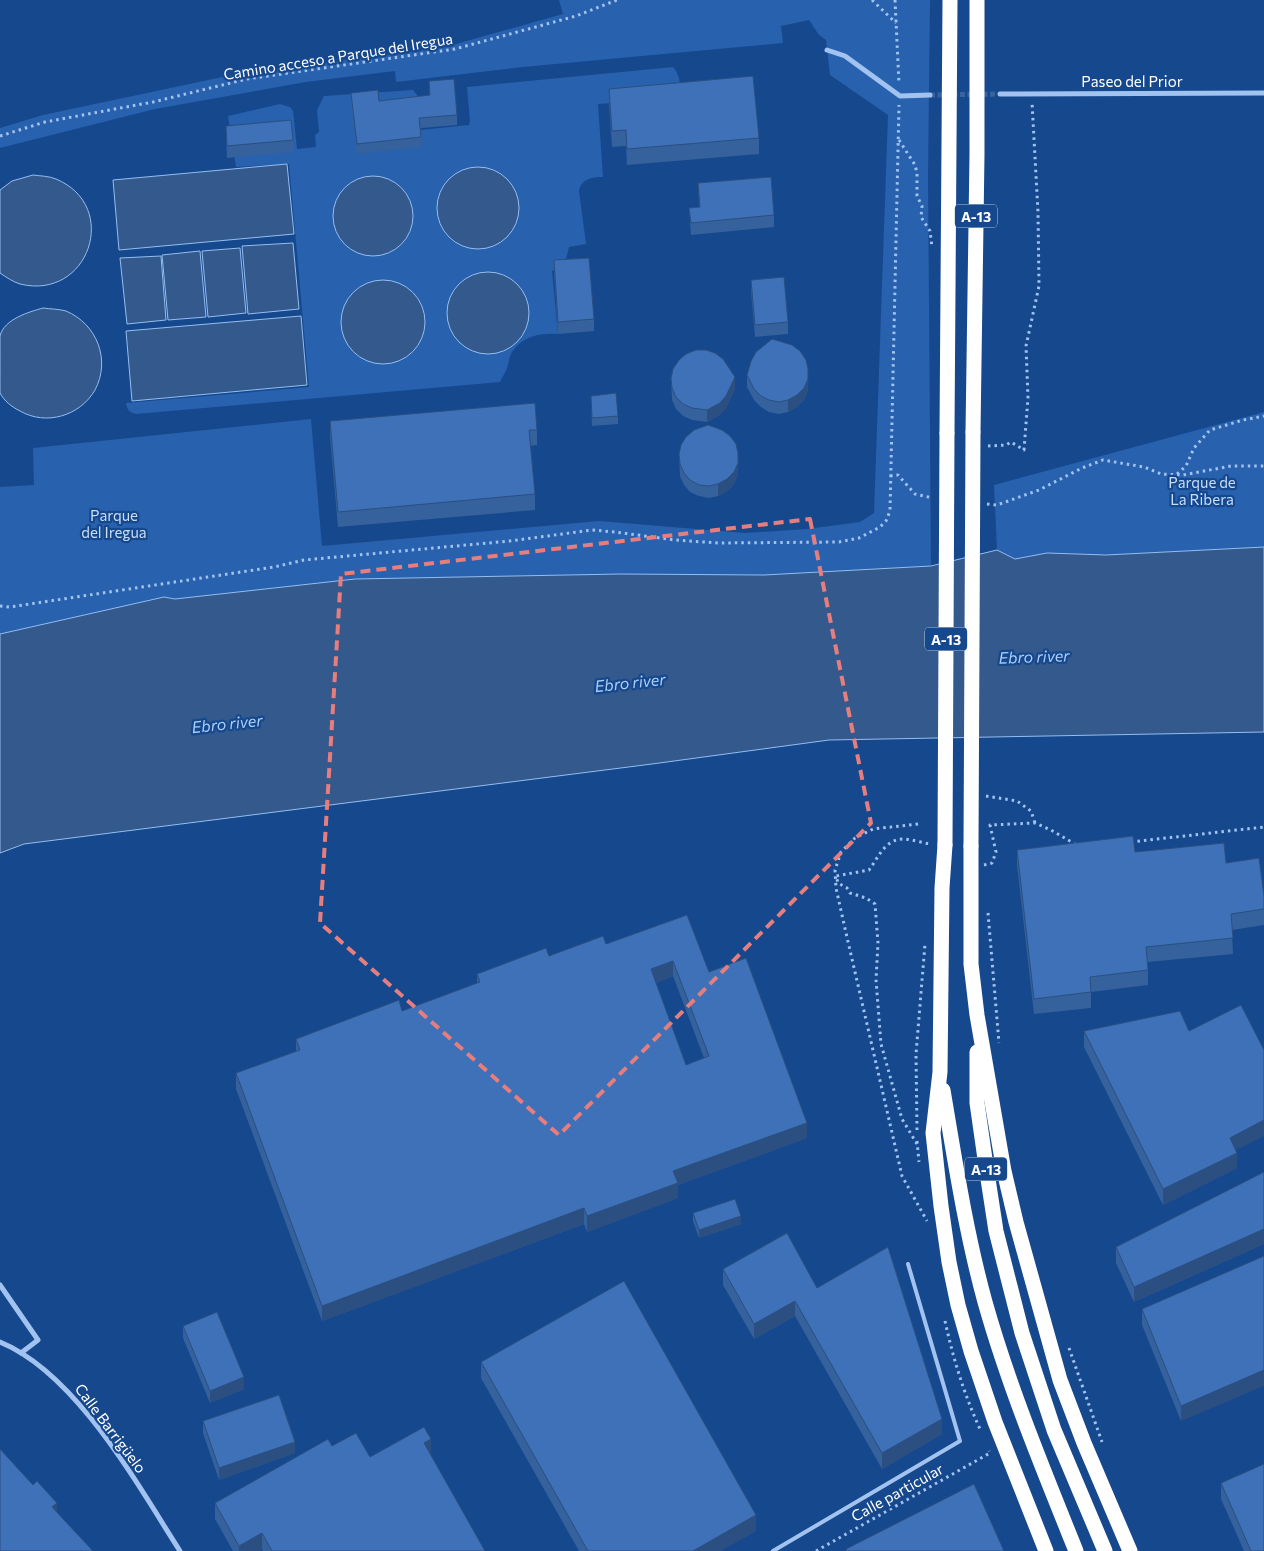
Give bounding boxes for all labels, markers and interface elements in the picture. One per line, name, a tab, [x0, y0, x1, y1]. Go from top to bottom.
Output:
street label: Camino acceso a Parque del Iregua	[222, 29, 454, 83]
street label: Paseo del Prior	[1081, 72, 1183, 90]
road number: A-13	[955, 205, 997, 228]
park label: Parque de La Ribera	[1168, 473, 1236, 508]
park label: Parque del Iregua	[81, 506, 147, 541]
road number: A-13	[925, 628, 967, 650]
water label: Ebro river	[998, 645, 1070, 667]
water label: Ebro river	[594, 669, 667, 695]
water label: Ebro river	[191, 710, 264, 736]
road number: A-13	[965, 1158, 1007, 1180]
street label: Calle Barrigüelo	[72, 1380, 150, 1476]
street label: Calle particular	[848, 1459, 946, 1525]

